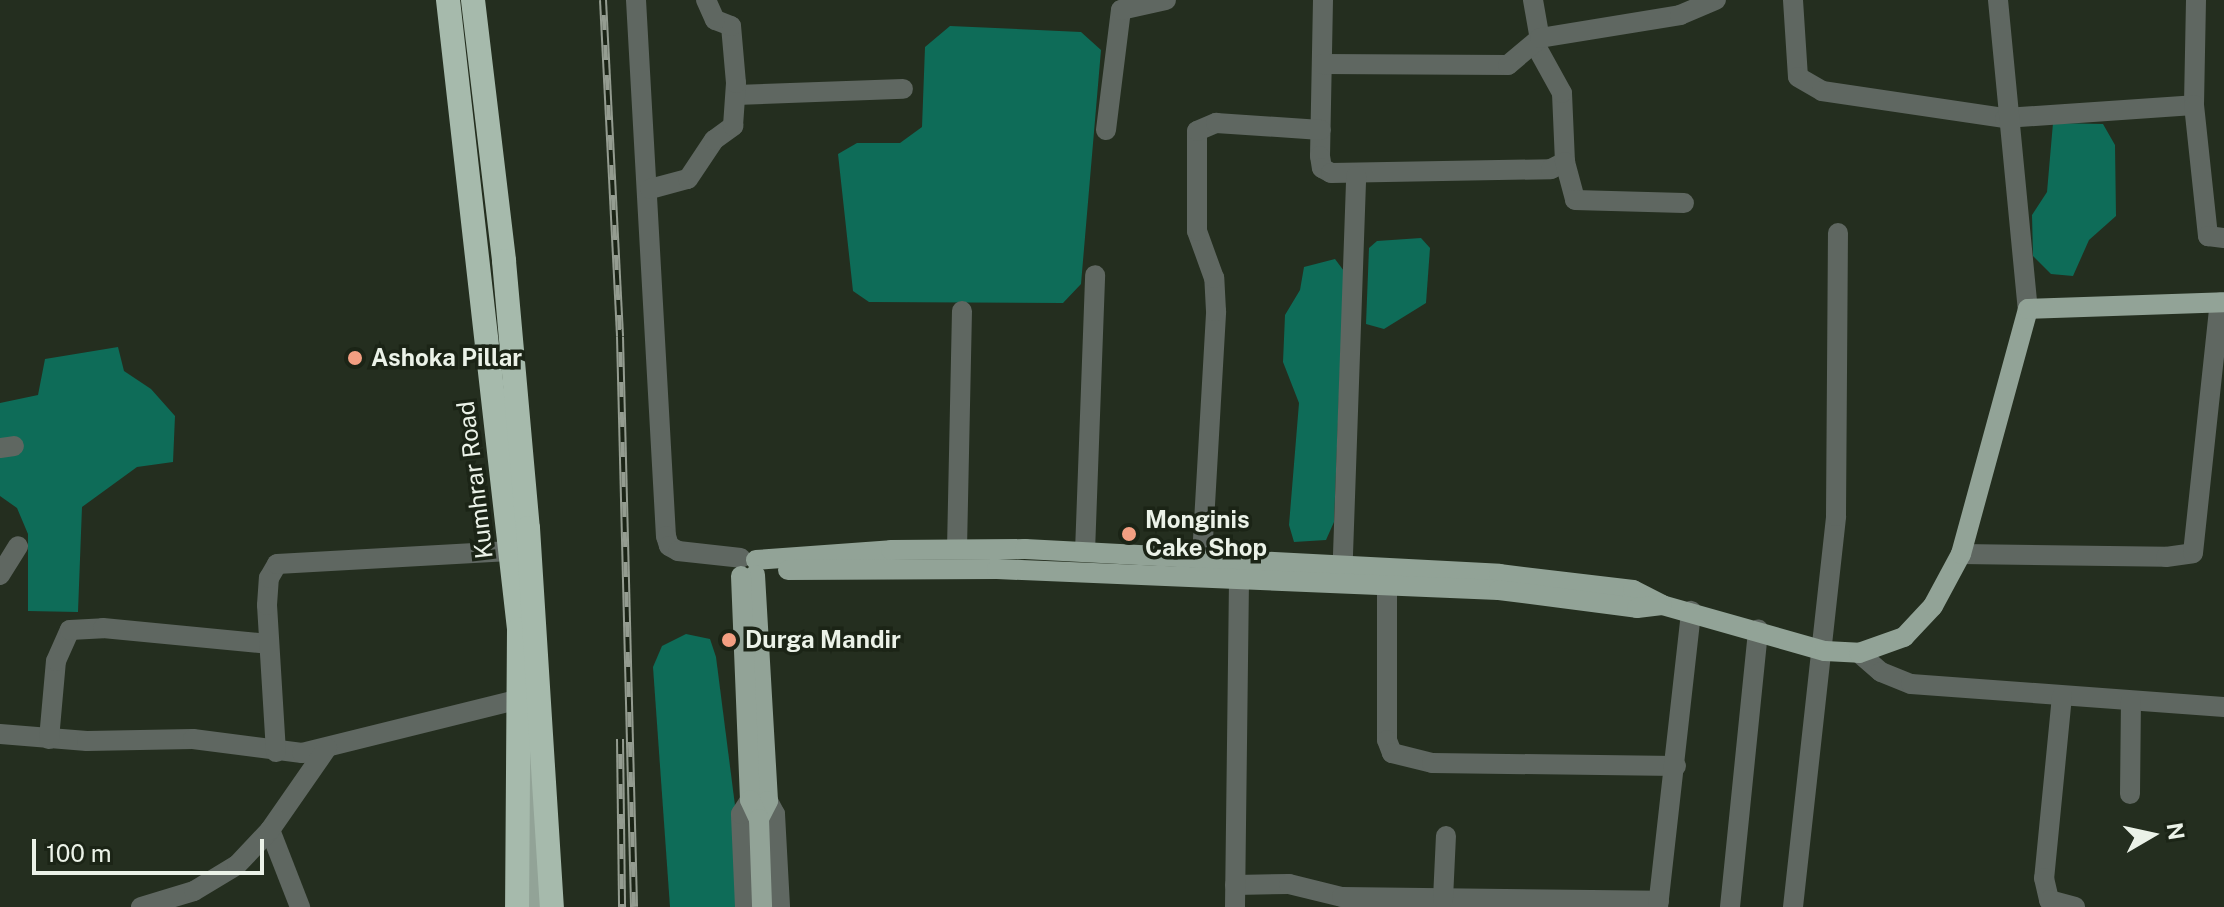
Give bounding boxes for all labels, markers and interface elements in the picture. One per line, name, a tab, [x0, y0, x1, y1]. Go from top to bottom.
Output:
place label: Ashoka Pillar	[371, 344, 522, 372]
marker: Ashoka Pillar	[346, 349, 364, 367]
street label: Kumhrar Road	[451, 400, 499, 560]
place label: Monginis Cake Shop	[1145, 506, 1267, 562]
marker: Monginis Cake Shop	[1120, 525, 1138, 543]
place label: Durga Mandir	[745, 626, 901, 654]
marker: Durga Mandir	[720, 631, 738, 649]
north arrow	[2112, 795, 2192, 875]
text: N	[2162, 821, 2190, 842]
scale bar	[36, 823, 268, 873]
text: 100 m	[46, 839, 112, 867]

